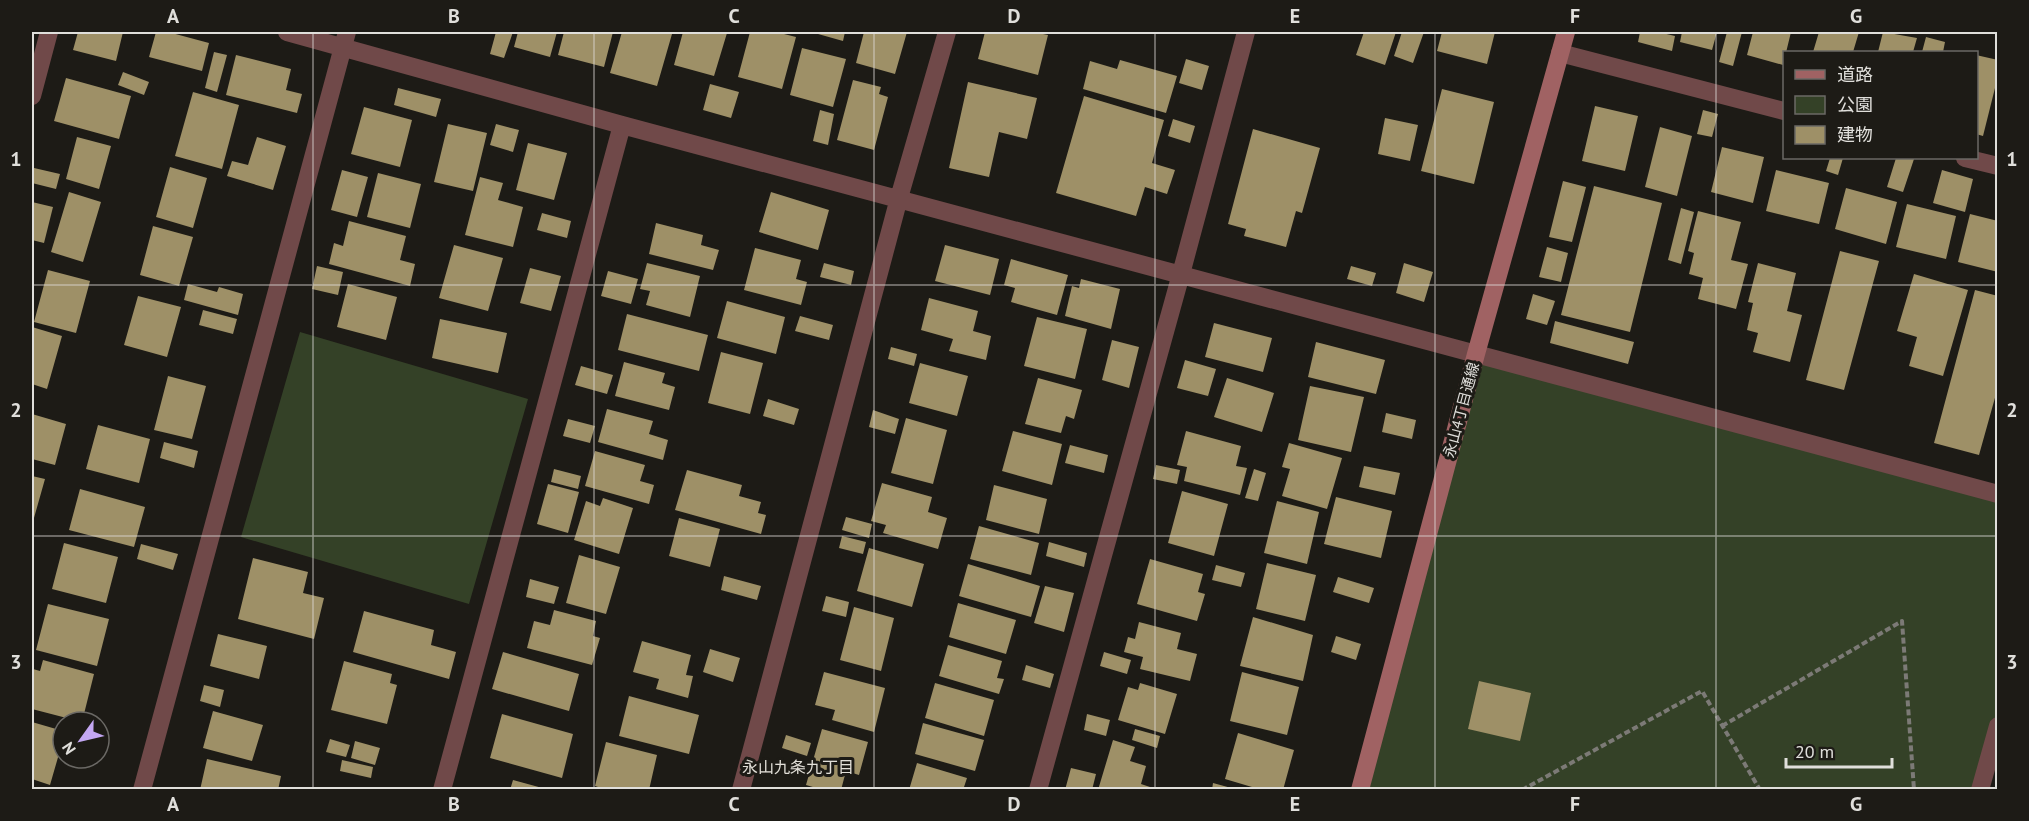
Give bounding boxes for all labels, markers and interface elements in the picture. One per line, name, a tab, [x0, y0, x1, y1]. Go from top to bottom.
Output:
text: A	[167, 3, 180, 29]
text: B	[448, 3, 460, 29]
text: C	[728, 3, 740, 29]
text: D	[1008, 3, 1021, 29]
text: E	[1290, 3, 1300, 29]
text: F	[1570, 3, 1580, 29]
text: G	[1850, 3, 1862, 29]
legend	[1783, 51, 1978, 159]
text: 道路	[1837, 63, 1873, 86]
text: 公園	[1837, 93, 1873, 116]
text: 建物	[1837, 123, 1873, 146]
text: 1	[10, 146, 22, 172]
text: 1	[2006, 146, 2018, 172]
street label: 永山4丁目通線	[1439, 360, 1483, 460]
text: 2	[10, 397, 22, 423]
text: 2	[2006, 397, 2018, 423]
text: 3	[10, 649, 22, 675]
text: 3	[2006, 649, 2018, 675]
north arrow	[51, 710, 111, 770]
scale bar	[1786, 731, 1892, 769]
text: N	[57, 738, 80, 758]
text: 20 m	[1795, 740, 1834, 763]
district label: 永山九条九丁目	[742, 757, 854, 777]
text: A	[167, 791, 180, 817]
text: B	[448, 791, 460, 817]
text: C	[728, 791, 740, 817]
text: D	[1008, 791, 1021, 817]
text: E	[1290, 791, 1300, 817]
text: F	[1570, 791, 1580, 817]
text: G	[1850, 791, 1862, 817]

